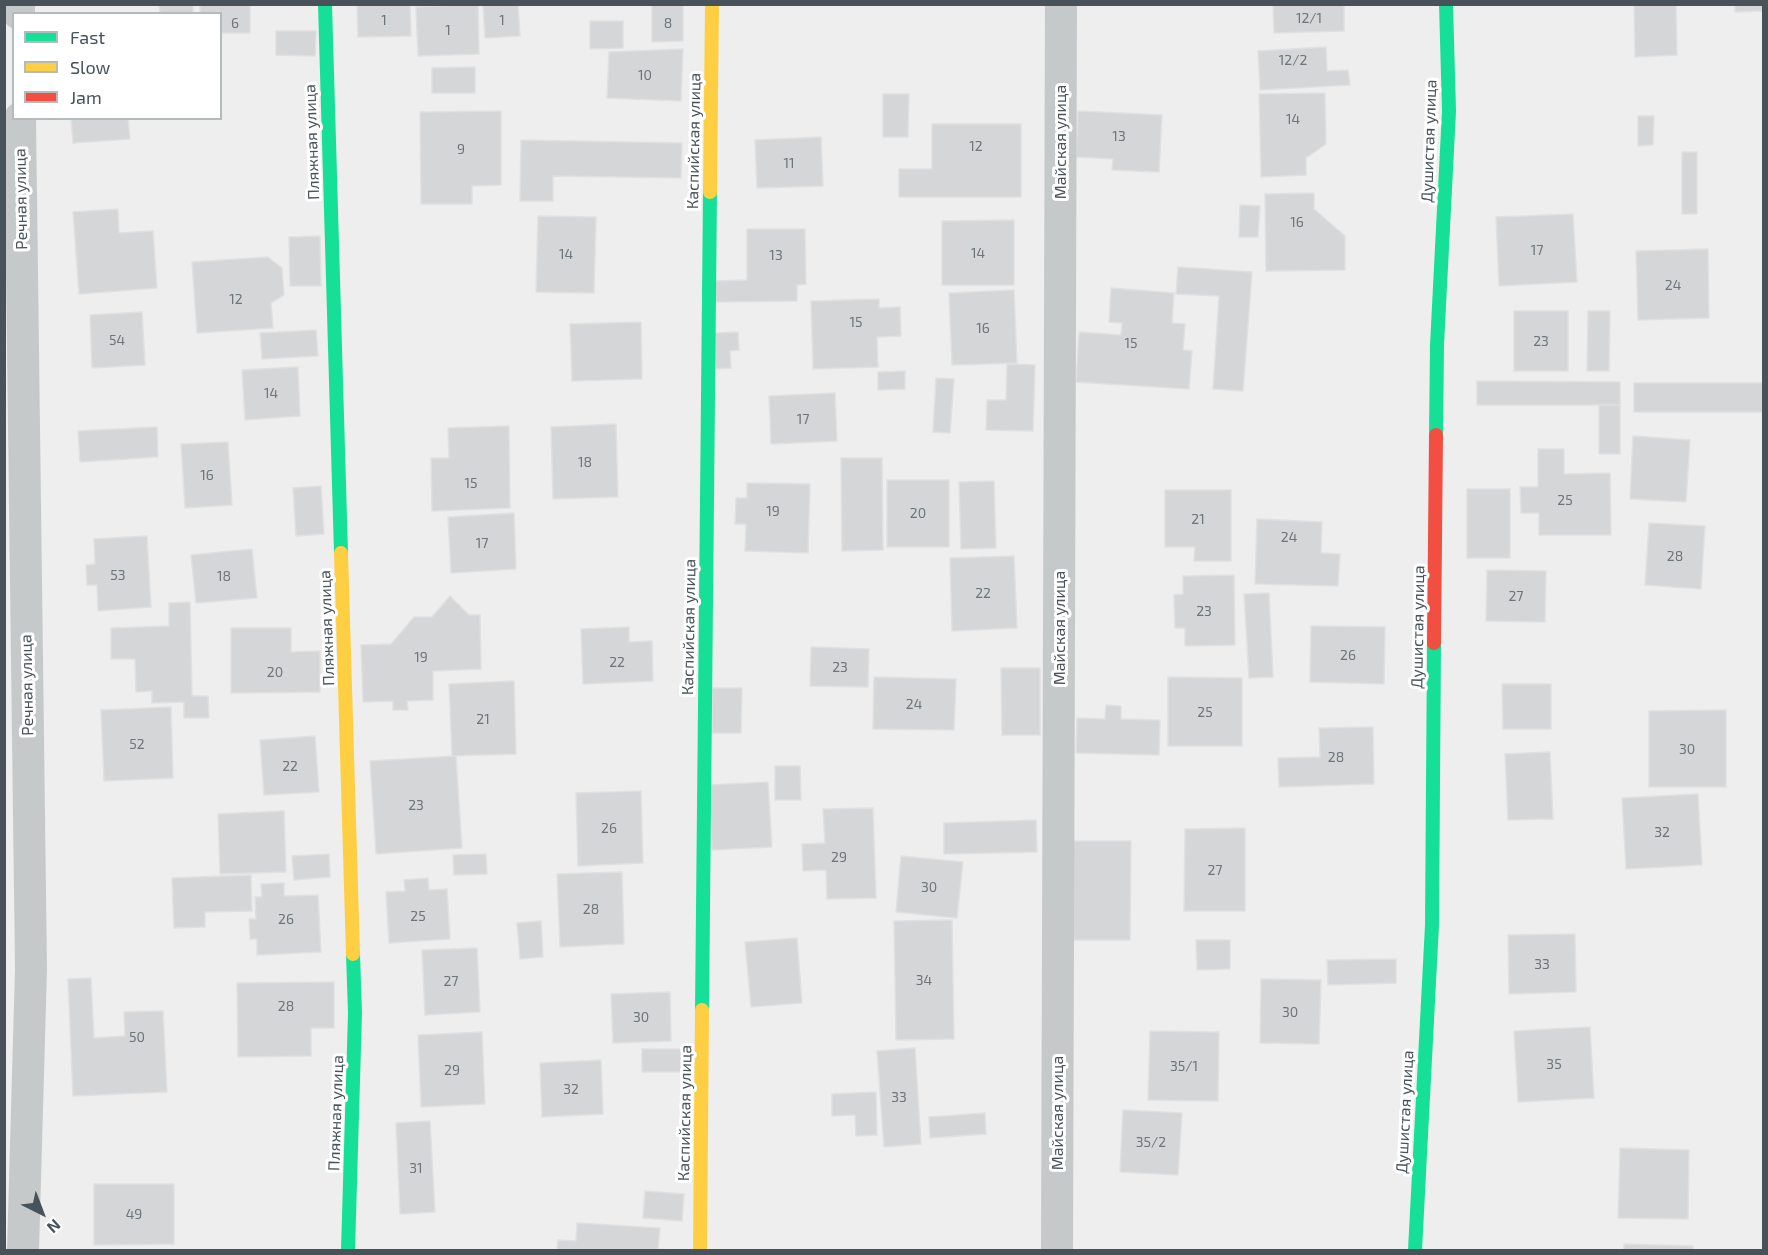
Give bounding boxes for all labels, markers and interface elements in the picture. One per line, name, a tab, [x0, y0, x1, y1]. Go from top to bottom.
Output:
house number: 12/1	[1296, 10, 1322, 26]
legend	[12, 12, 222, 120]
house number: 1	[381, 12, 387, 28]
house number: 1	[499, 12, 505, 28]
house number: 6	[231, 15, 239, 31]
house number: 8	[664, 15, 672, 31]
house number: 1	[445, 22, 451, 38]
text: Fast	[70, 26, 105, 48]
house number: 12/2	[1279, 52, 1307, 68]
text: Slow	[70, 56, 110, 78]
house number: 10	[638, 67, 652, 83]
street label: Каспийская улица	[683, 73, 705, 209]
street label: Душистая улица	[1417, 79, 1441, 203]
street label: Пляжная улица	[300, 84, 324, 200]
street label: Майская улица	[1051, 85, 1071, 199]
text: Jam	[70, 86, 102, 108]
house number: 14	[1286, 111, 1300, 127]
house number: 13	[1112, 128, 1126, 144]
house number: 12	[969, 138, 983, 154]
house number: 9	[457, 141, 465, 157]
street label: Речная улица	[11, 148, 31, 250]
house number: 11	[783, 155, 795, 171]
house number: 16	[1290, 214, 1304, 230]
house number: 17	[1531, 242, 1543, 258]
house number: 14	[971, 245, 985, 261]
house number: 14	[559, 246, 573, 262]
house number: 13	[769, 247, 783, 263]
house number: 24	[1665, 277, 1681, 293]
house number: 12	[229, 291, 243, 307]
house number: 15	[849, 314, 863, 330]
house number: 16	[976, 320, 990, 336]
house number: 54	[109, 332, 125, 348]
house number: 23	[1533, 333, 1549, 349]
house number: 15	[1124, 335, 1138, 351]
house number: 14	[264, 385, 278, 401]
house number: 17	[797, 411, 809, 427]
house number: 18	[578, 454, 592, 470]
house number: 16	[200, 467, 214, 483]
house number: 15	[464, 475, 478, 491]
house number: 25	[1557, 492, 1573, 508]
house number: 19	[766, 503, 780, 519]
house number: 20	[910, 505, 926, 521]
house number: 21	[1191, 511, 1205, 527]
house number: 24	[1281, 529, 1297, 545]
house number: 17	[476, 535, 488, 551]
house number: 28	[1667, 548, 1683, 564]
street label: Каспийская улица	[678, 559, 700, 695]
street label: Душистая улица	[1407, 565, 1429, 689]
house number: 53	[110, 567, 126, 583]
house number: 18	[217, 568, 231, 584]
street label: Пляжная улица	[315, 570, 339, 686]
street label: Майская улица	[1050, 571, 1070, 685]
house number: 22	[975, 585, 991, 601]
house number: 27	[1508, 588, 1524, 604]
house number: 23	[1196, 603, 1212, 619]
street label: Речная улица	[17, 634, 37, 736]
house number: 26	[1340, 647, 1356, 663]
house number: 19	[414, 649, 428, 665]
house number: 22	[609, 654, 625, 670]
house number: 23	[832, 659, 848, 675]
house number: 20	[267, 664, 283, 680]
house number: 24	[906, 696, 922, 712]
house number: 25	[1197, 704, 1213, 720]
house number: 21	[476, 711, 490, 727]
house number: 52	[129, 736, 145, 752]
house number: 30	[1679, 741, 1695, 757]
house number: 28	[1328, 749, 1344, 765]
house number: 22	[282, 758, 298, 774]
house number: 23	[408, 797, 424, 813]
house number: 26	[601, 820, 617, 836]
house number: 32	[1654, 824, 1670, 840]
house number: 29	[831, 849, 847, 865]
house number: 27	[1207, 862, 1223, 878]
house number: 30	[921, 879, 937, 895]
house number: 28	[583, 901, 599, 917]
house number: 25	[410, 908, 426, 924]
house number: 26	[278, 911, 294, 927]
house number: 33	[1534, 956, 1550, 972]
house number: 34	[916, 972, 932, 988]
house number: 27	[443, 973, 459, 989]
house number: 28	[278, 998, 294, 1014]
house number: 30	[1282, 1004, 1298, 1020]
house number: 30	[633, 1009, 649, 1025]
house number: 50	[129, 1029, 145, 1045]
street label: Каспийская улица	[674, 1045, 696, 1181]
street label: Душистая улица	[1392, 1050, 1418, 1174]
street label: Пляжная улица	[324, 1055, 348, 1171]
street label: Майская улица	[1048, 1056, 1068, 1170]
house number: 35	[1546, 1056, 1562, 1072]
house number: 35/1	[1170, 1058, 1198, 1074]
house number: 29	[444, 1062, 460, 1078]
house number: 32	[563, 1081, 579, 1097]
house number: 33	[891, 1089, 907, 1105]
house number: 35/2	[1136, 1134, 1166, 1150]
house number: 31	[409, 1160, 423, 1176]
north arrow	[12, 1183, 72, 1243]
house number: 49	[126, 1206, 142, 1222]
text: N	[44, 1216, 65, 1238]

